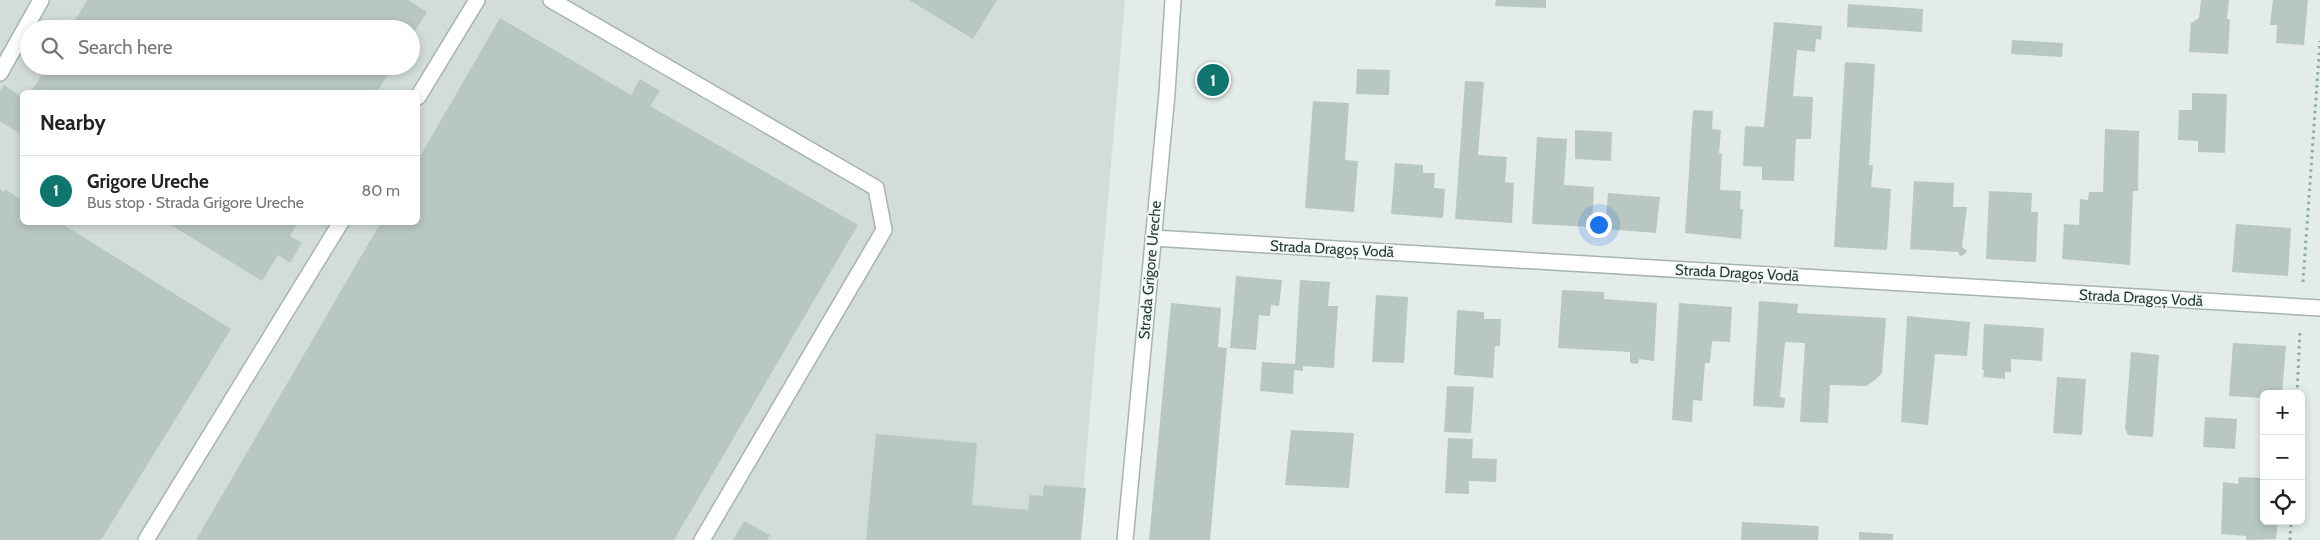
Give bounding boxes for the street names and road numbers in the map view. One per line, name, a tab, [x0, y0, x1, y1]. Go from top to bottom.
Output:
street label: Strada Grigore Ureche	[1135, 200, 1165, 340]
street label: Strada Dragoș Vodă	[1269, 237, 1395, 262]
street label: Strada Dragoș Vodă	[1674, 261, 1800, 286]
street label: Strada Dragoș Vodă	[2078, 286, 2204, 311]

